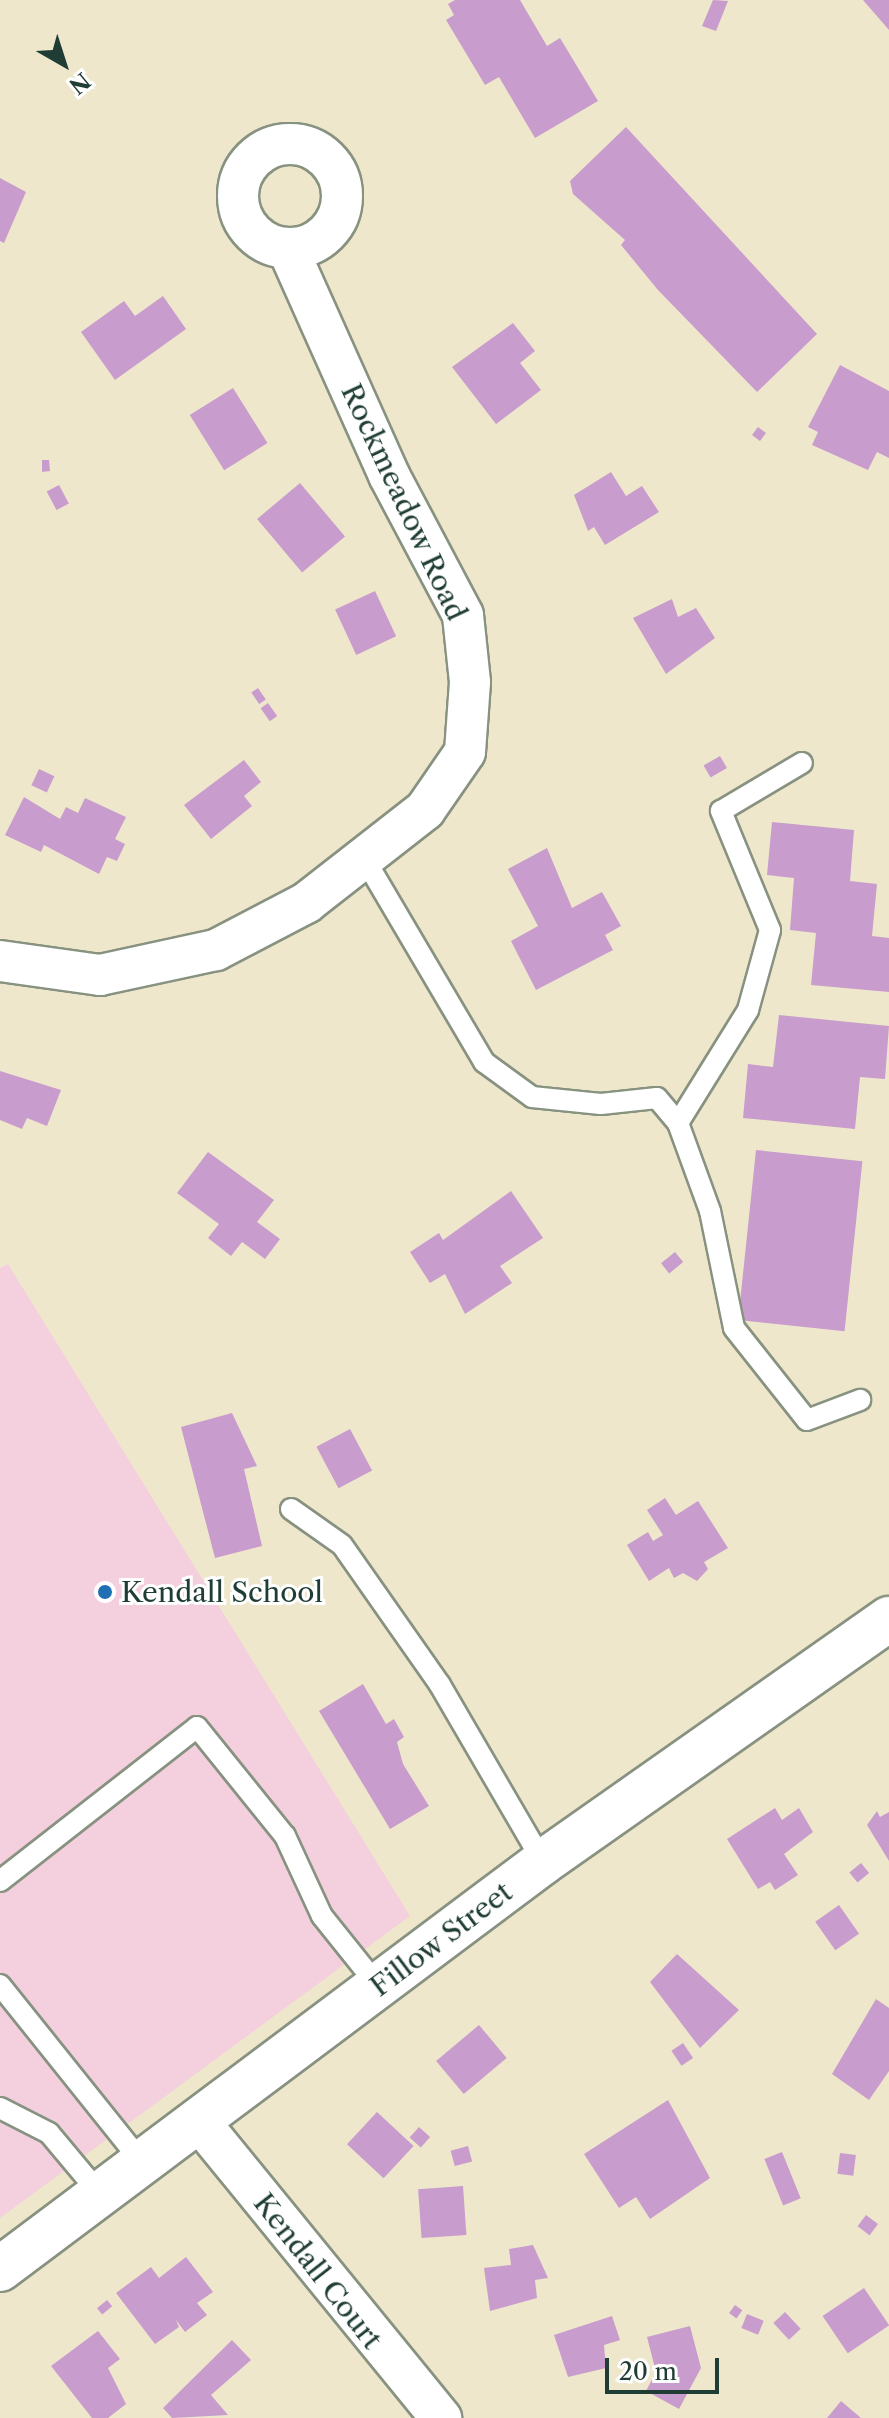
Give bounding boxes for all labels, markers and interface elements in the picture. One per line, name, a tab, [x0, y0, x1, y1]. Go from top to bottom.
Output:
north arrow	[24, 24, 104, 104]
text: N	[63, 67, 95, 100]
street label: Rockmeadow Road	[334, 378, 474, 626]
place label: Kendall School	[121, 1575, 323, 1609]
marker: Kendall School	[96, 1583, 114, 1601]
street label: Fillow Street	[363, 1875, 519, 2003]
street label: Kendall Court	[247, 2187, 389, 2355]
scale bar	[609, 2342, 723, 2392]
text: 20 m	[619, 2357, 677, 2386]

